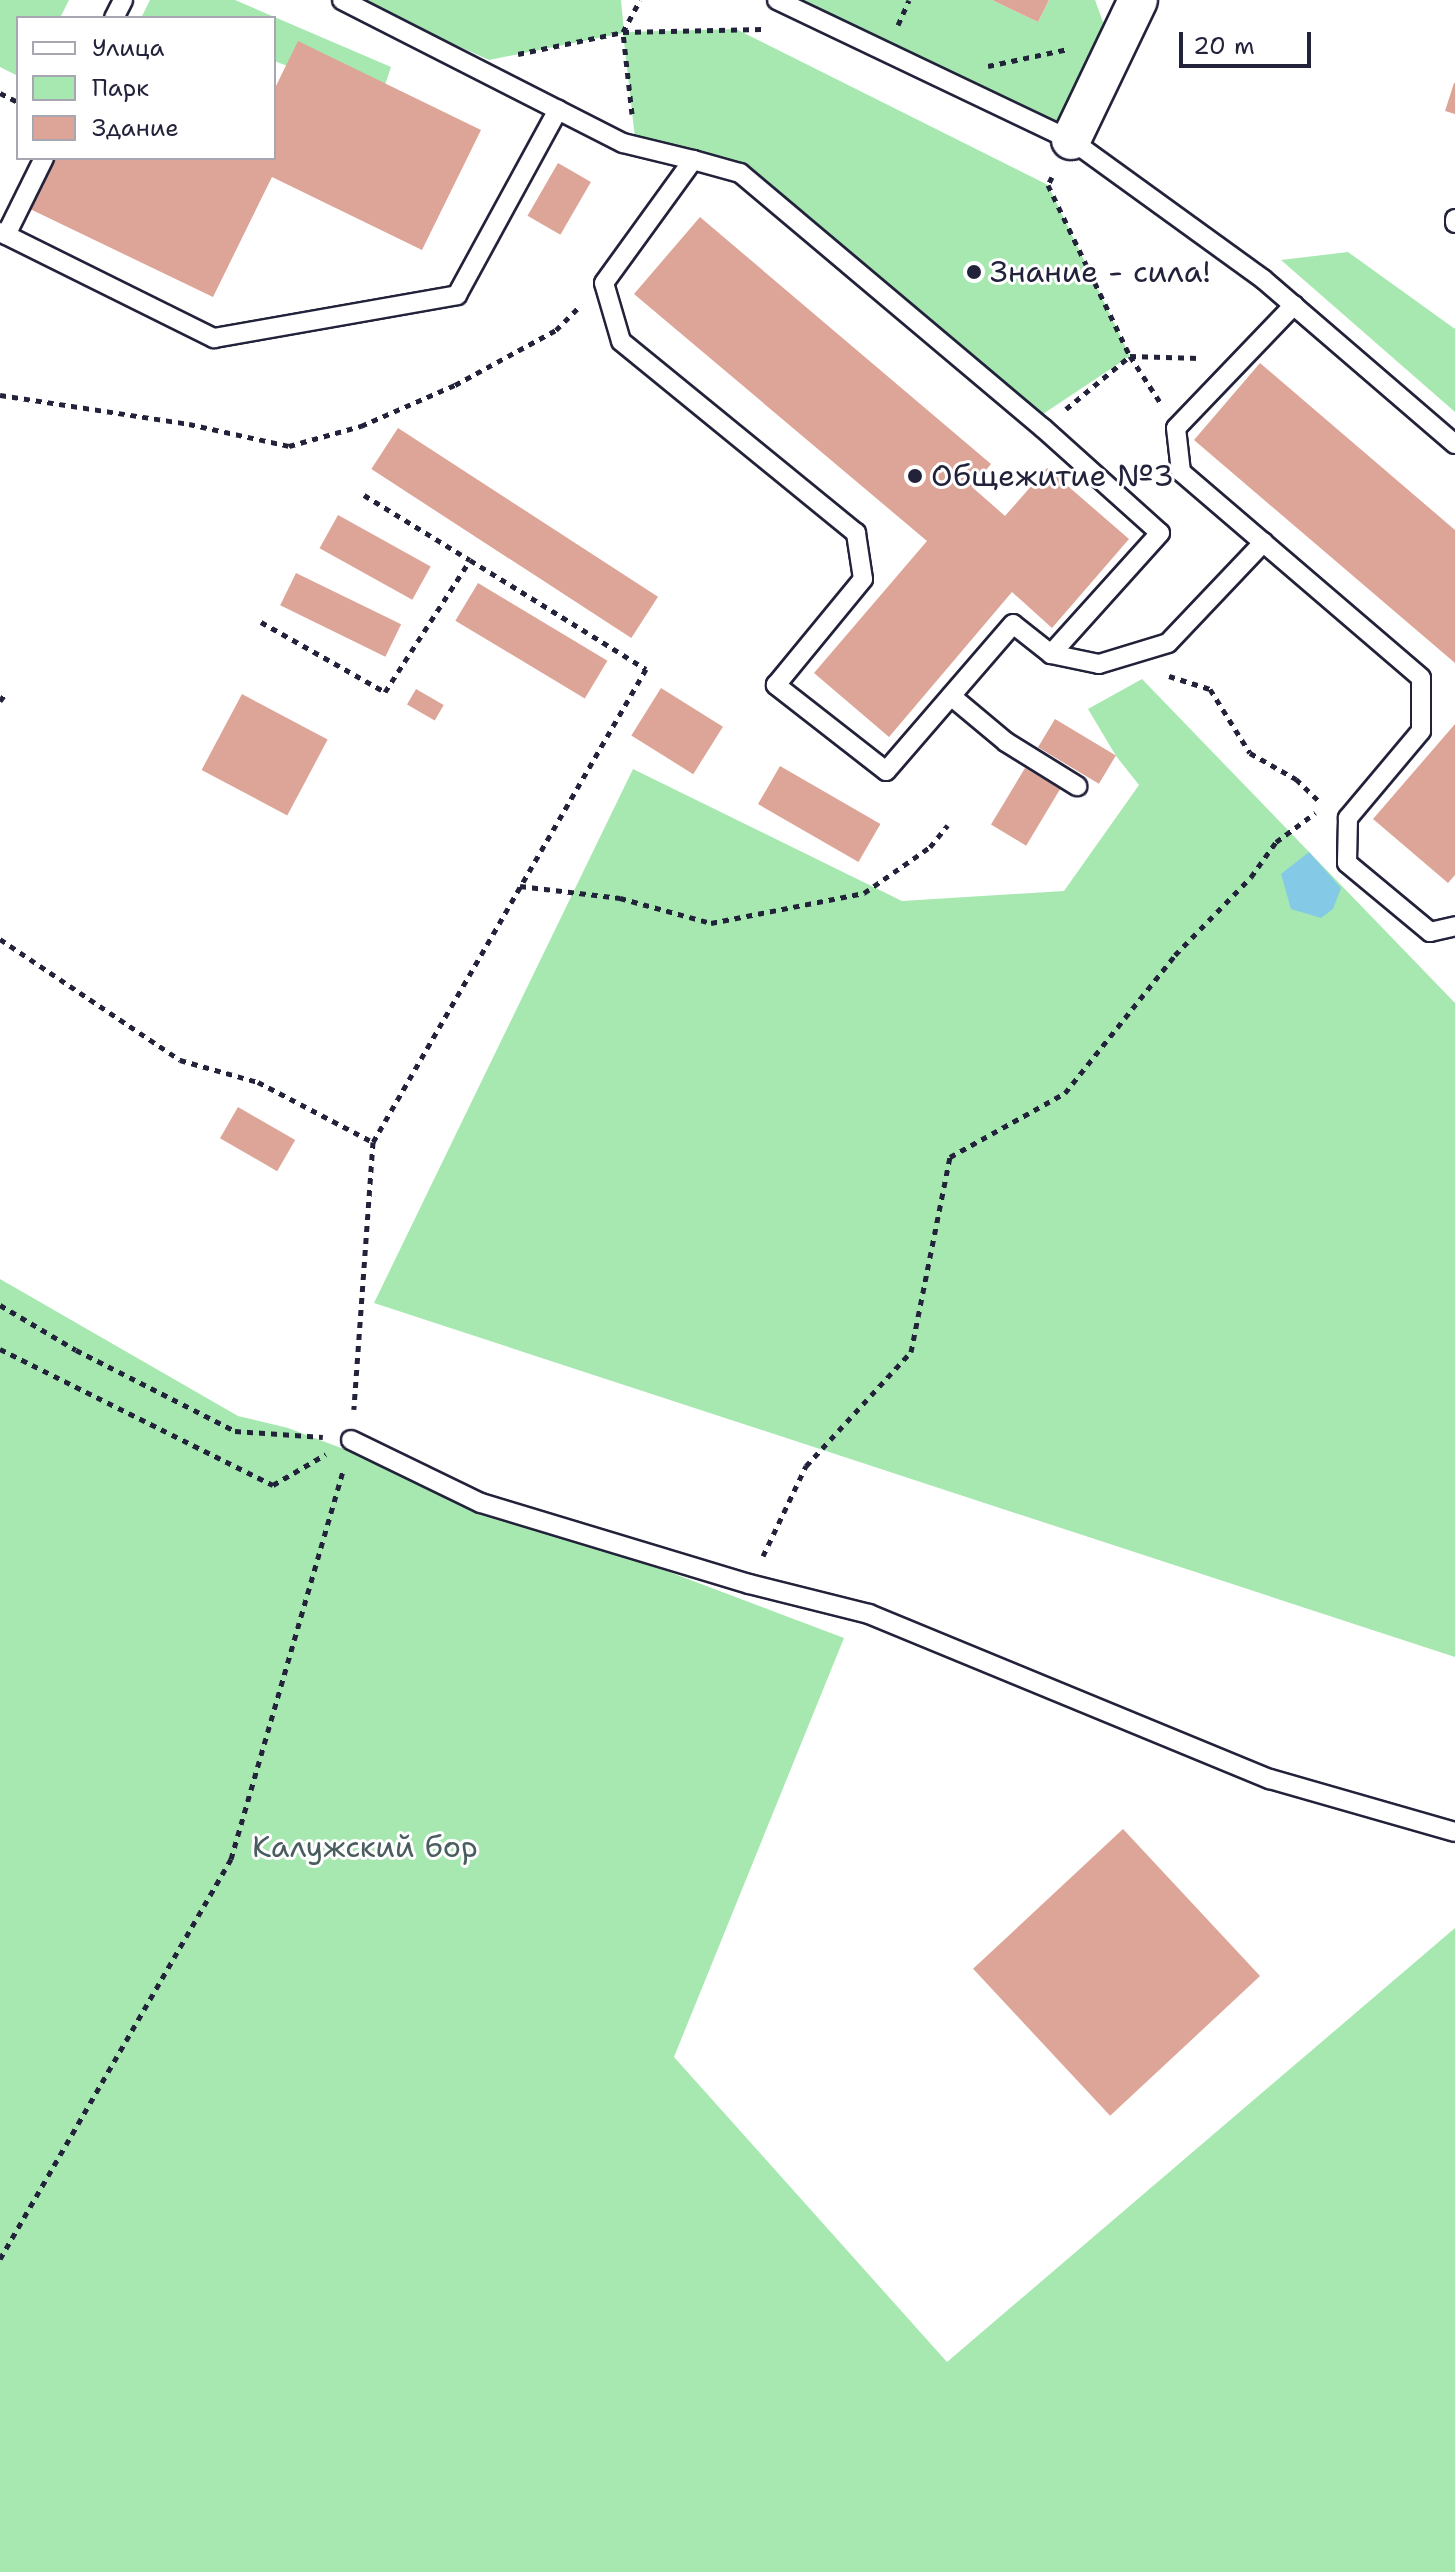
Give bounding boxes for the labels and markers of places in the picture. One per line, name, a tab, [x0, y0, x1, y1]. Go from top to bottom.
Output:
place label: Знание - сила!	[990, 254, 1211, 290]
marker: Знание - сила!	[965, 263, 983, 281]
place label: Общежитие №3	[931, 458, 1174, 494]
marker: Общежитие №3	[906, 467, 924, 485]

